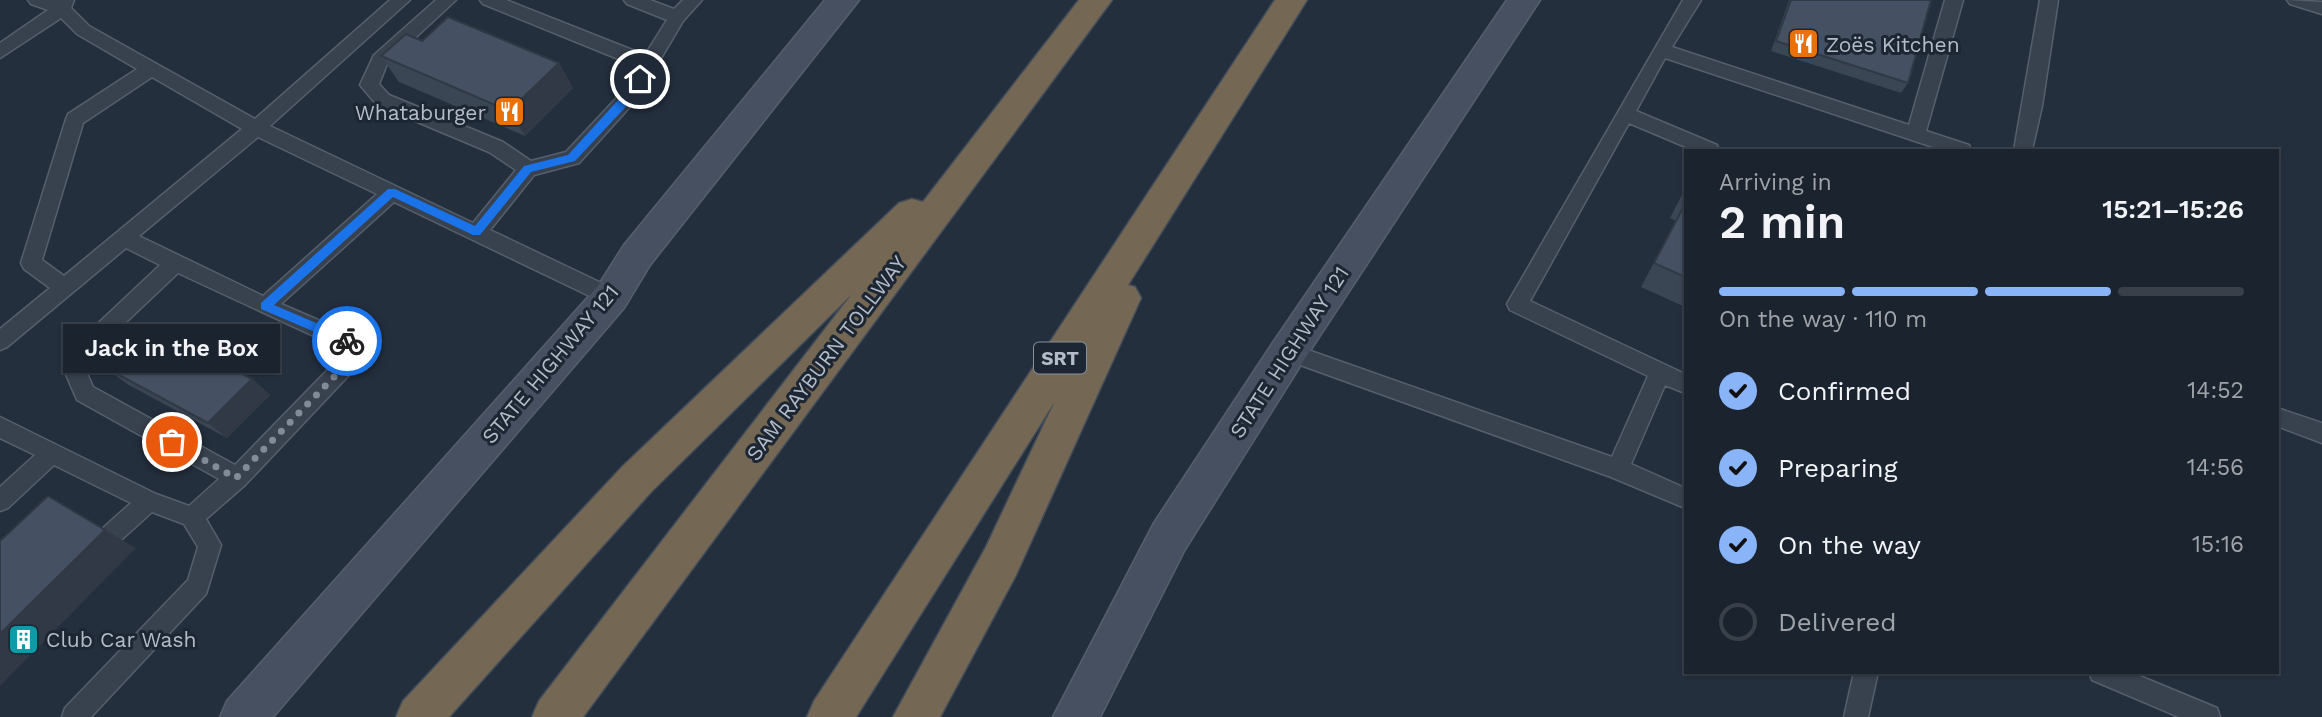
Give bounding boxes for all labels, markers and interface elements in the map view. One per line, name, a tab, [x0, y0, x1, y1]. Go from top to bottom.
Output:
restaurant icon: Zoës Kitchen	[1786, 27, 1820, 61]
place label: Zoës Kitchen	[1826, 32, 1960, 57]
pin	[610, 49, 670, 109]
icon: home	[621, 60, 659, 98]
restaurant icon: Whataburger	[492, 95, 526, 129]
place label: Whataburger	[355, 100, 486, 125]
text: Arriving in	[1719, 169, 1832, 196]
text: 15:21–15:26	[2102, 194, 2244, 224]
text: 2 min	[1719, 195, 1845, 249]
street label: SAM RAYBURN TOLLWAY	[741, 251, 911, 465]
street label: STATE HIGHWAY 121	[1224, 262, 1354, 442]
street label: STATE HIGHWAY 121	[476, 280, 624, 448]
courier	[312, 306, 382, 376]
text: On the way · 110 m	[1719, 306, 1927, 333]
icon: bike	[328, 322, 366, 360]
callout: Jack in the Box	[64, 323, 280, 372]
text: Jack in the Box	[84, 335, 259, 362]
road number: SRT	[1034, 342, 1086, 374]
icon: check	[1719, 372, 1757, 410]
text: Confirmed	[1778, 376, 1911, 406]
text: 14:52	[2187, 377, 2244, 404]
pin	[142, 412, 202, 472]
icon: bag	[153, 423, 191, 461]
icon: check	[1719, 449, 1757, 487]
text: Preparing	[1778, 453, 1898, 483]
text: 14:56	[2187, 454, 2244, 481]
icon: check	[1719, 526, 1757, 564]
text: On the way	[1778, 530, 1921, 560]
text: 15:16	[2192, 531, 2244, 558]
text: Delivered	[1778, 607, 1897, 637]
building icon: Club Car Wash	[6, 622, 40, 656]
place label: Club Car Wash	[46, 627, 196, 652]

